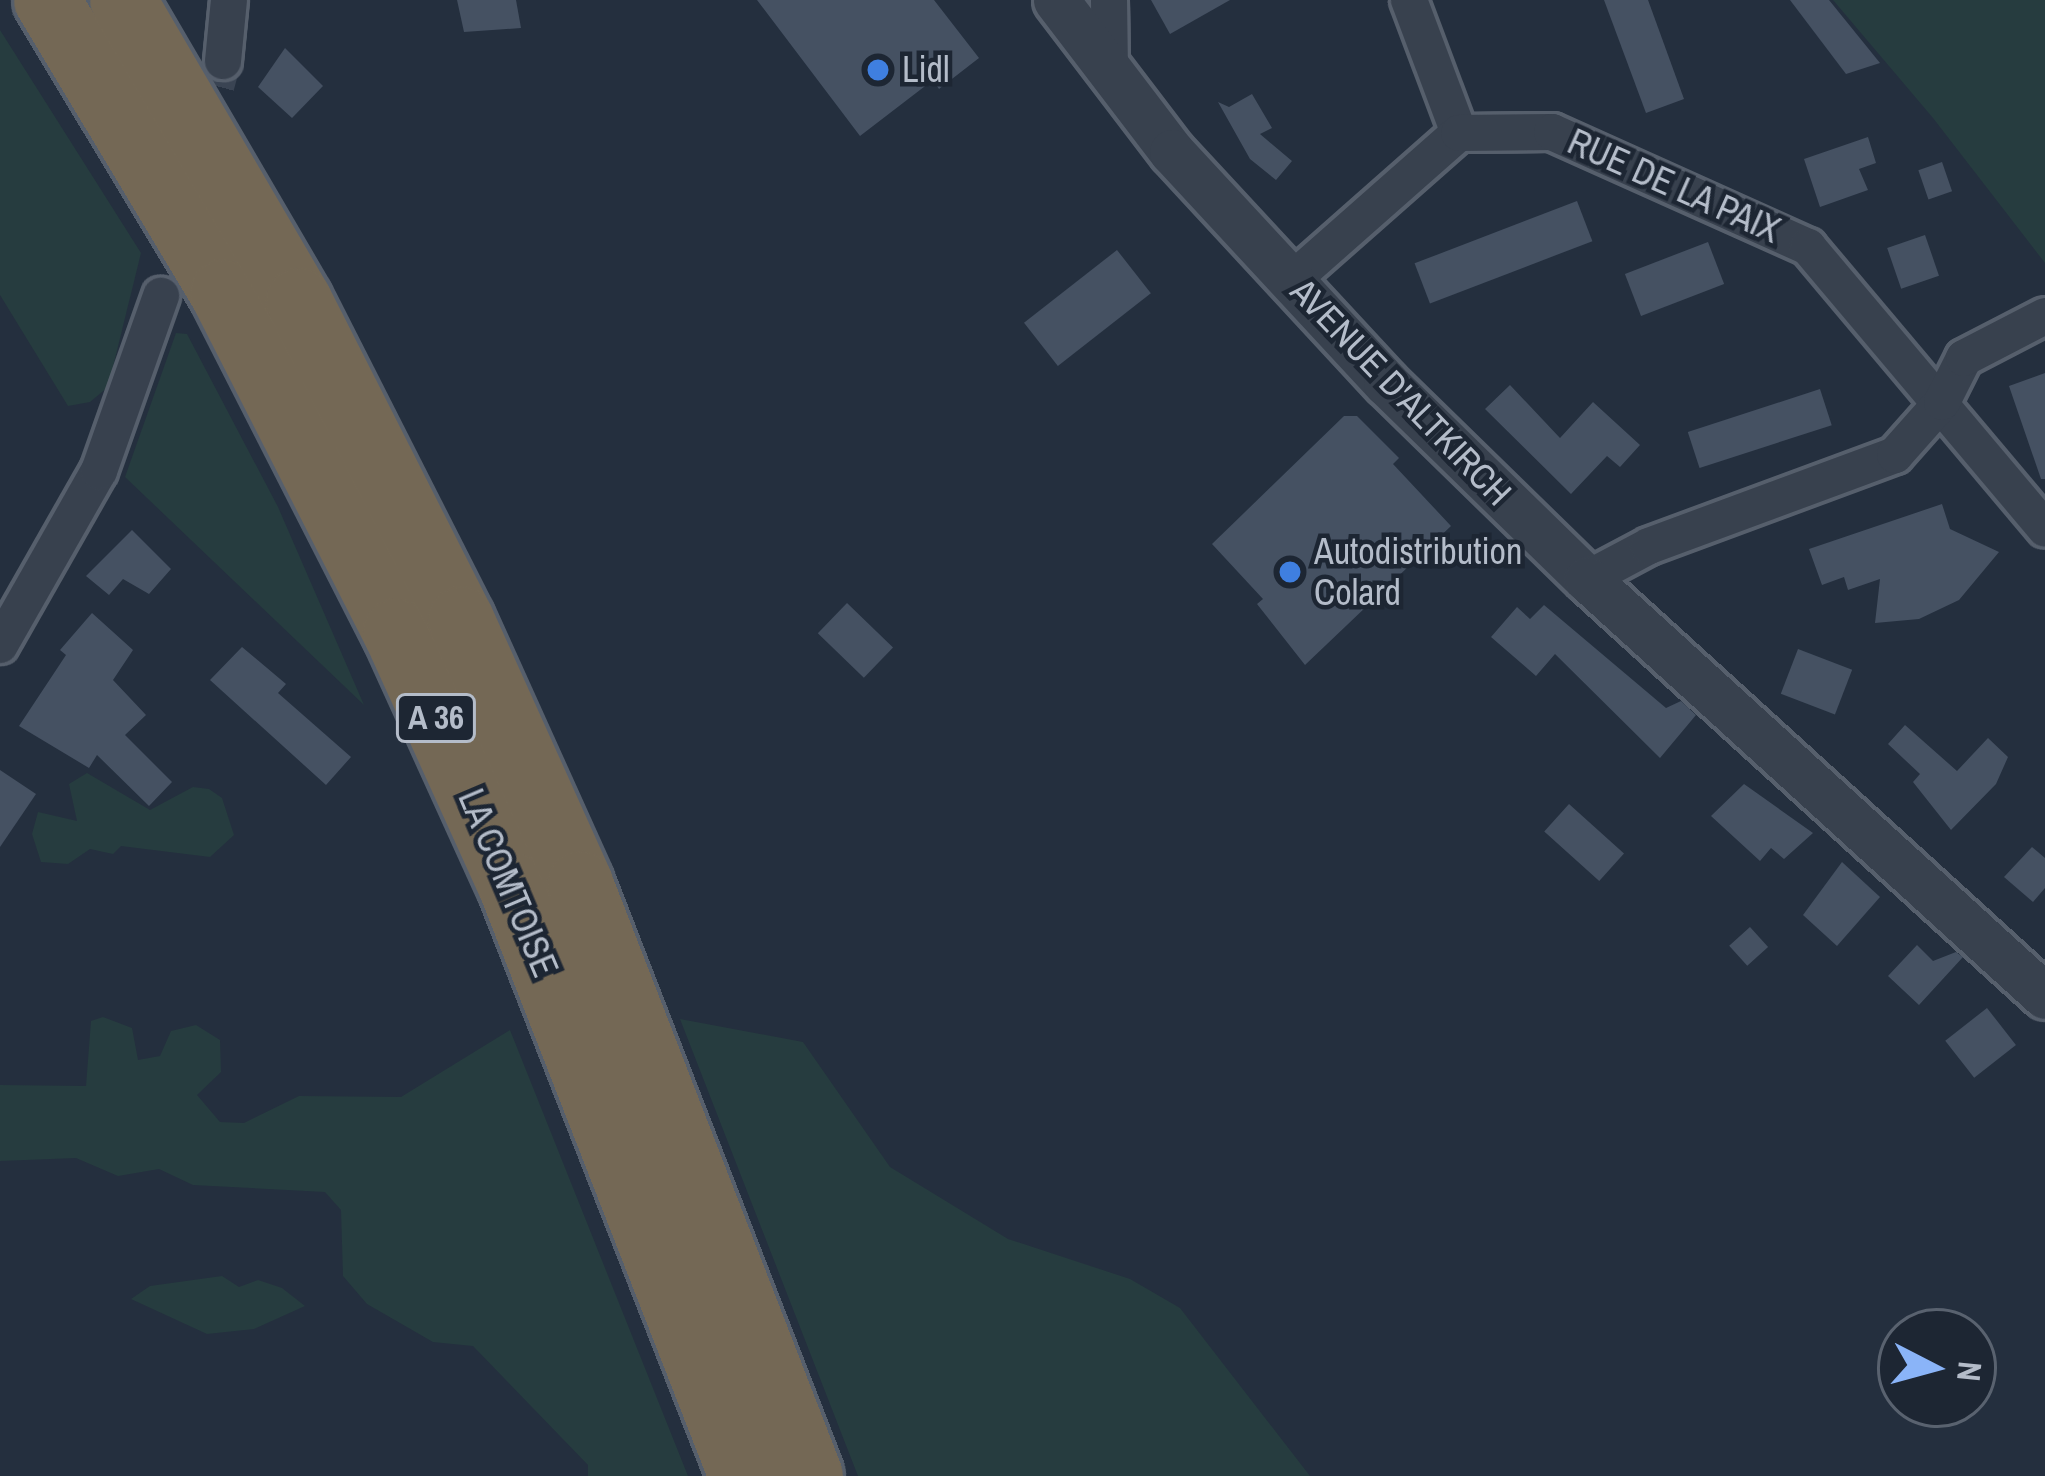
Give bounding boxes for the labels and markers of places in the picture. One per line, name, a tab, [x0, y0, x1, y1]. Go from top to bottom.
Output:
place label: Lidl	[902, 48, 950, 92]
marker: Lidl	[865, 57, 891, 83]
place label: Autodistribution Colard	[1314, 529, 1522, 614]
marker: Autodistribution Colard	[1277, 559, 1303, 585]

